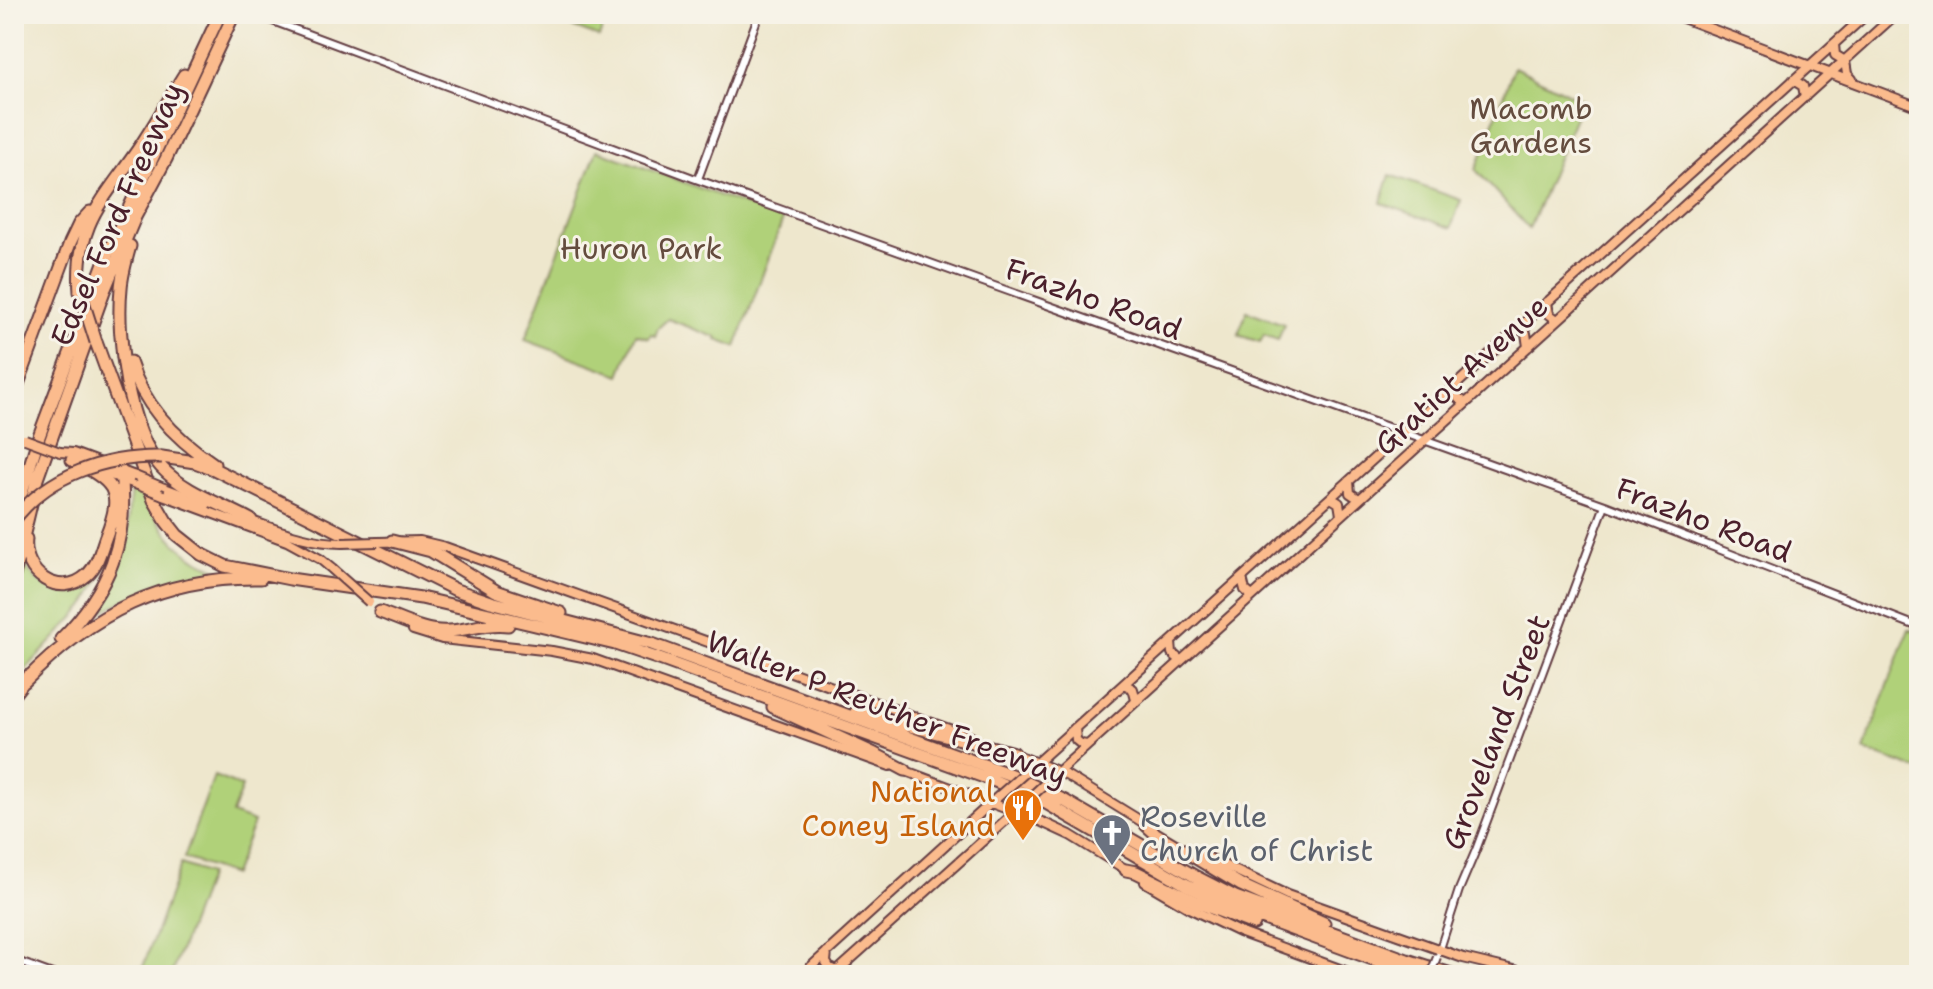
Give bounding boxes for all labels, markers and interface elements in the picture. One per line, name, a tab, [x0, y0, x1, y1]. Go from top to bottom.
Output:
street label: Edsel Ford Freeway	[40, 76, 194, 352]
park label: Macomb Gardens	[1469, 88, 1593, 163]
park label: Huron Park	[560, 228, 722, 269]
street label: Frazho Road	[1000, 248, 1188, 350]
street label: Gratiot Avenue	[1365, 286, 1557, 464]
street label: Frazho Road	[1610, 468, 1798, 572]
street label: Groveland Street	[1432, 609, 1560, 855]
street label: Walter P Reuther Freeway	[701, 620, 1073, 796]
place label: National Coney Island	[802, 771, 995, 846]
restaurant icon: National Coney Island	[1002, 787, 1044, 842]
place label: Roseville Church of Christ	[1140, 796, 1373, 871]
church icon: Roseville Church of Christ	[1091, 812, 1133, 867]

